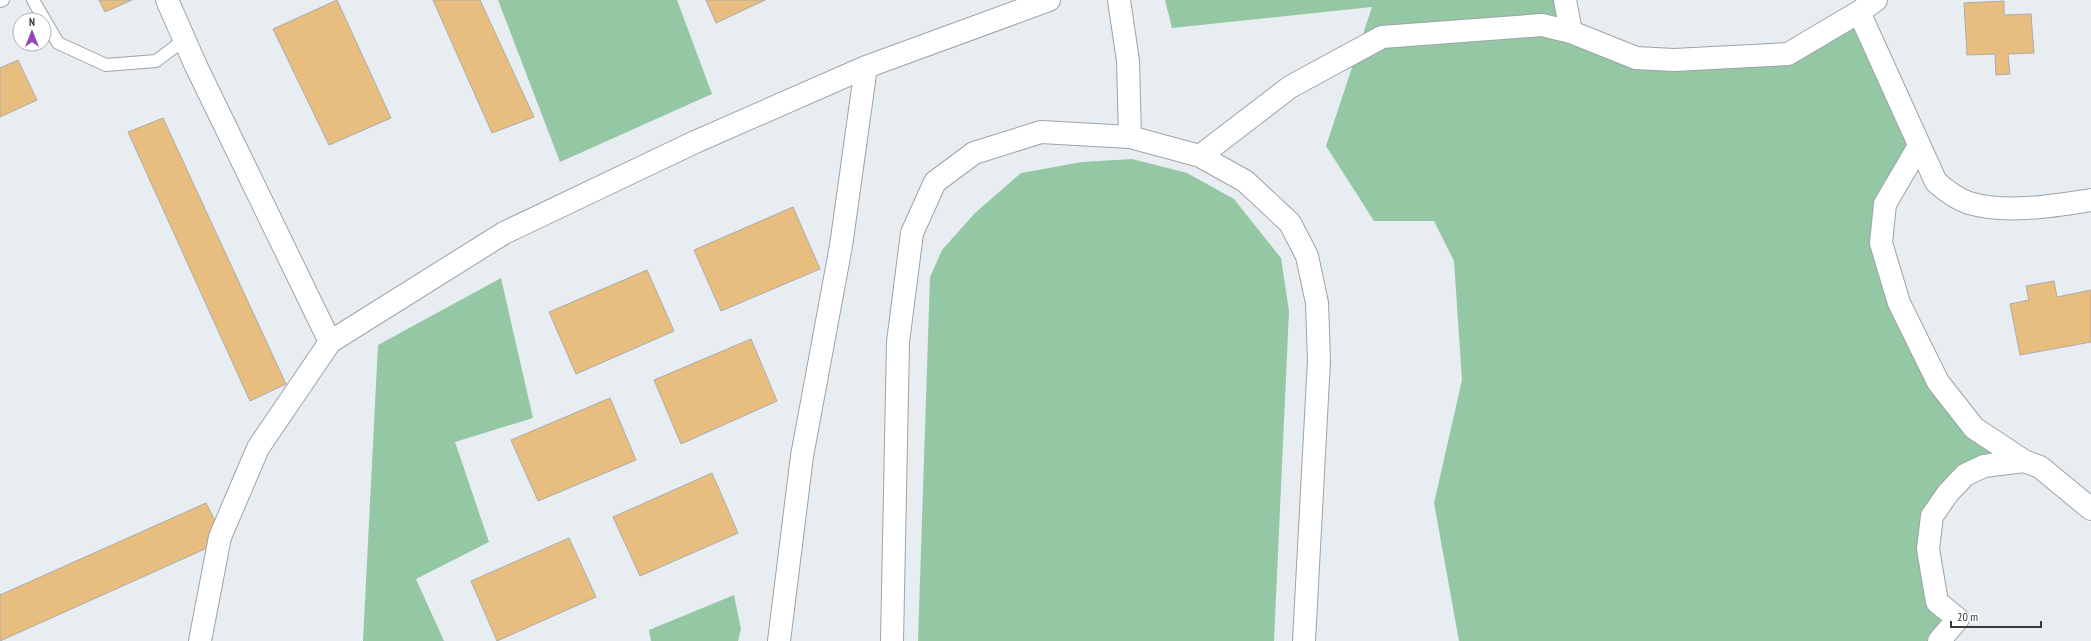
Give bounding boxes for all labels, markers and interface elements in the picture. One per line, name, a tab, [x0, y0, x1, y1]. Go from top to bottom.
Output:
north arrow	[12, 12, 52, 52]
text: N	[29, 15, 35, 29]
scale bar	[1951, 603, 2041, 629]
text: 20 m	[1957, 609, 1978, 624]

